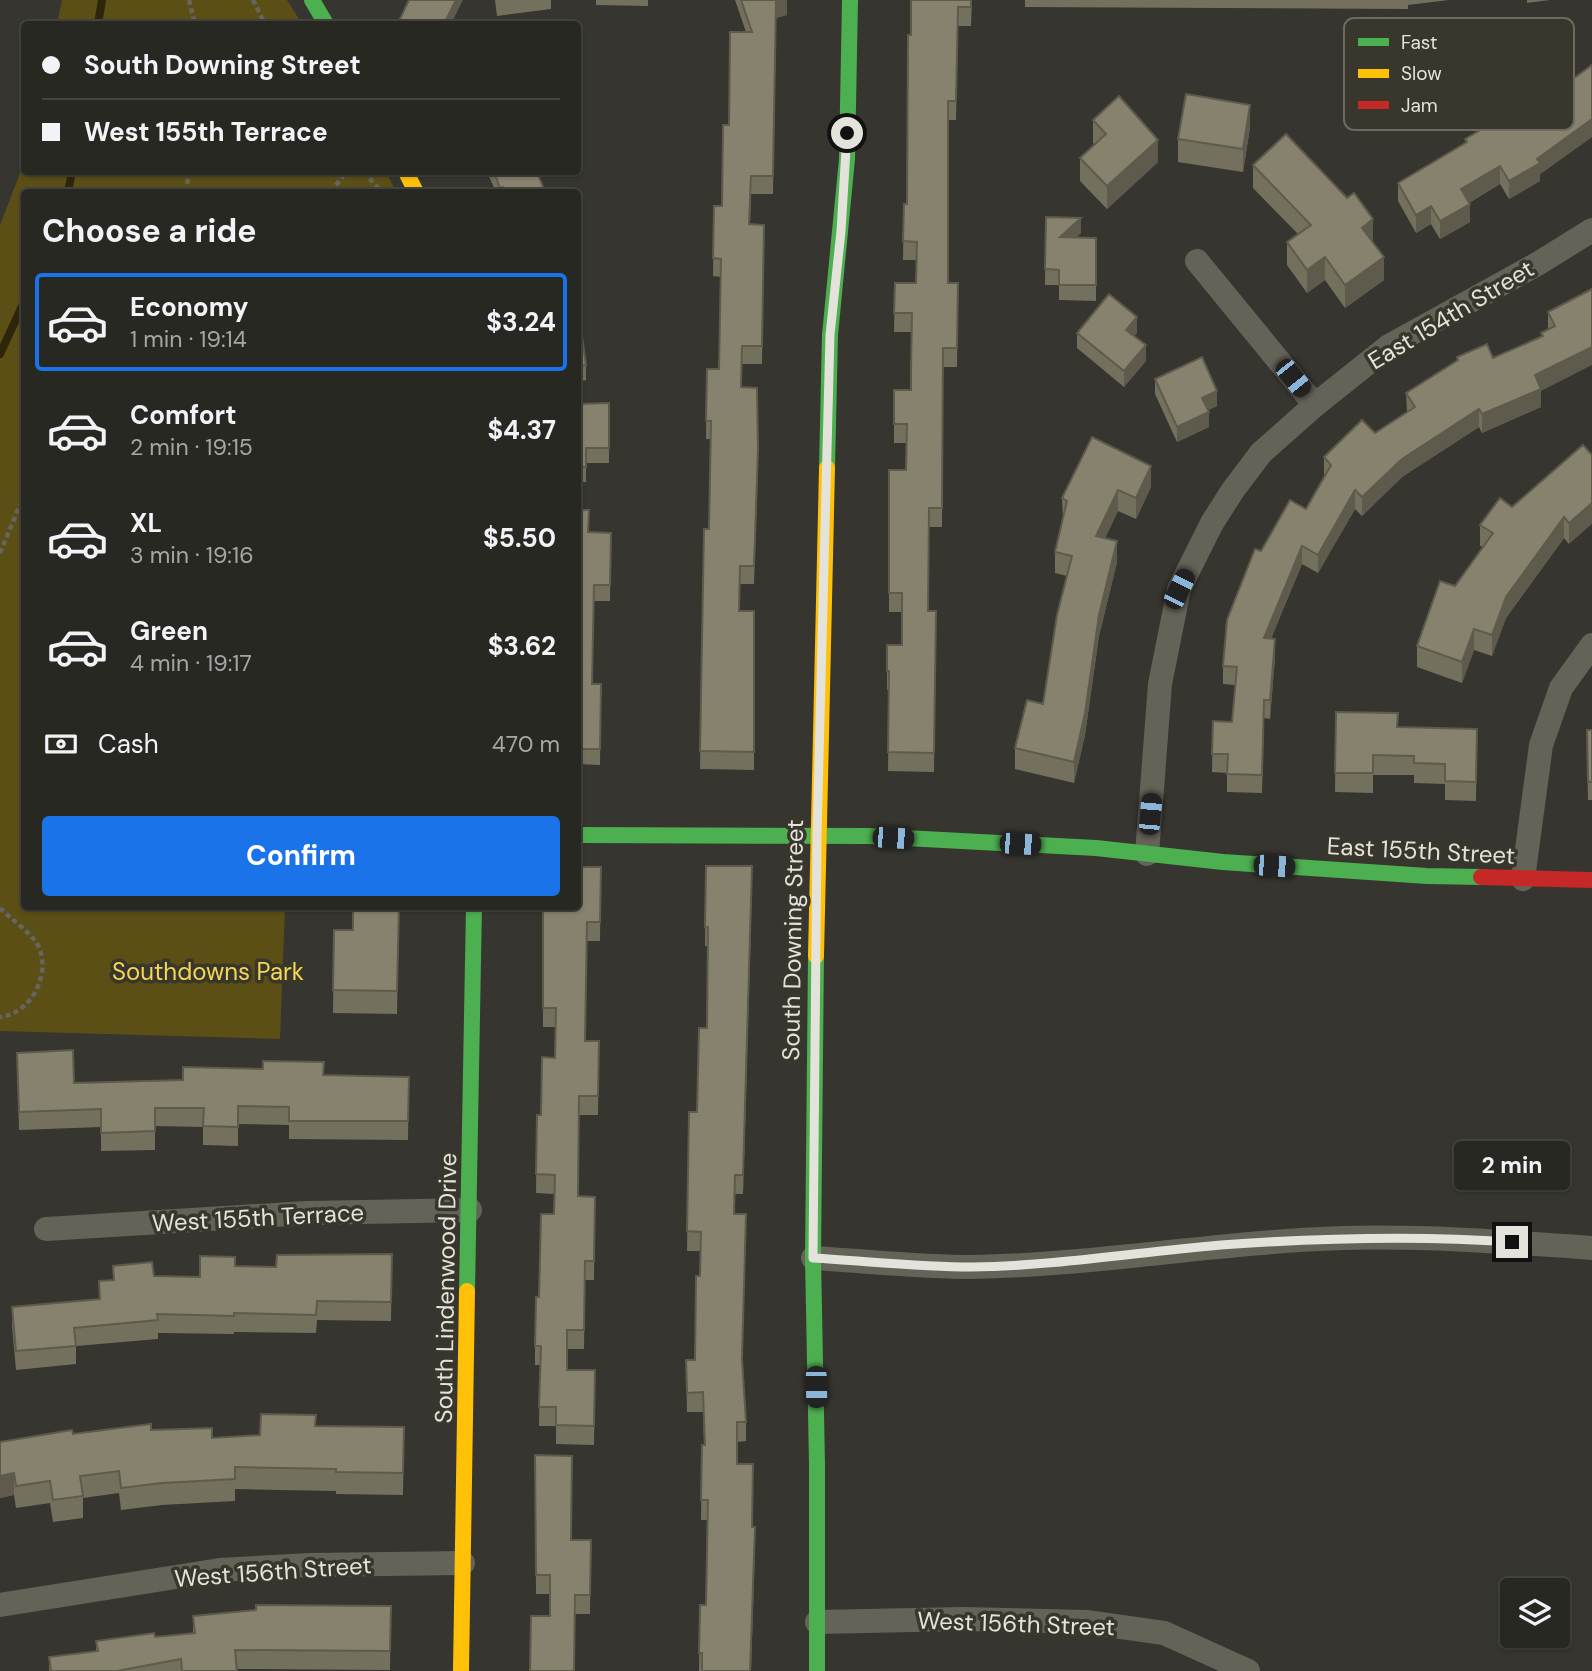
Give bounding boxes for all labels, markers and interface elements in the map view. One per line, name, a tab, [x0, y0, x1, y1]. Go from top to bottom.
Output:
legend	[1344, 18, 1574, 130]
text: Fast	[1401, 30, 1437, 55]
text: South Downing Street	[84, 48, 361, 82]
text: Slow	[1401, 61, 1442, 86]
text: Jam	[1401, 93, 1438, 118]
text: West 155th Terrace	[84, 115, 328, 149]
route start	[831, 117, 863, 149]
text: Choose a ride	[42, 210, 257, 252]
street label: East 154th Street	[1362, 253, 1539, 376]
text: Economy	[130, 290, 248, 324]
icon: car	[46, 291, 109, 354]
text: $3.24	[486, 305, 556, 339]
text: 1 min · 19:14	[130, 324, 247, 354]
car	[1272, 355, 1315, 401]
text: Comfort	[130, 398, 236, 432]
icon: car	[46, 399, 109, 462]
text: $4.37	[487, 413, 556, 447]
text: 2 min · 19:15	[130, 432, 253, 462]
text: XL	[130, 506, 162, 540]
icon: car	[46, 507, 109, 570]
text: $5.50	[483, 521, 556, 555]
text: 3 min · 19:16	[130, 540, 254, 570]
car	[1161, 566, 1198, 612]
text: Green	[130, 614, 208, 648]
icon: car	[46, 615, 109, 678]
text: $3.62	[488, 629, 556, 663]
text: 4 min · 19:17	[130, 648, 252, 678]
icon: cash	[42, 725, 80, 763]
text: Cash	[98, 727, 159, 761]
text: 470 m	[492, 729, 560, 759]
car	[1138, 792, 1163, 836]
button: Confirm	[42, 816, 560, 896]
street label: South Downing Street	[775, 819, 810, 1061]
car	[872, 826, 915, 850]
street label: East 155th Street	[1326, 830, 1516, 871]
car	[999, 832, 1042, 856]
car	[1253, 854, 1296, 878]
park label: Southdowns Park	[112, 956, 304, 987]
callout: 2 min	[1454, 1140, 1570, 1190]
text: 2 min	[1482, 1150, 1542, 1180]
street label: South Lindenwood Drive	[428, 1152, 463, 1424]
street label: West 155th Terrace	[151, 1196, 365, 1239]
route end	[1496, 1226, 1528, 1258]
car	[806, 1366, 827, 1408]
street label: West 156th Street	[173, 1549, 373, 1594]
map controls	[1500, 1578, 1570, 1648]
button: layers	[1500, 1578, 1570, 1648]
street label: West 156th Street	[917, 1605, 1115, 1642]

